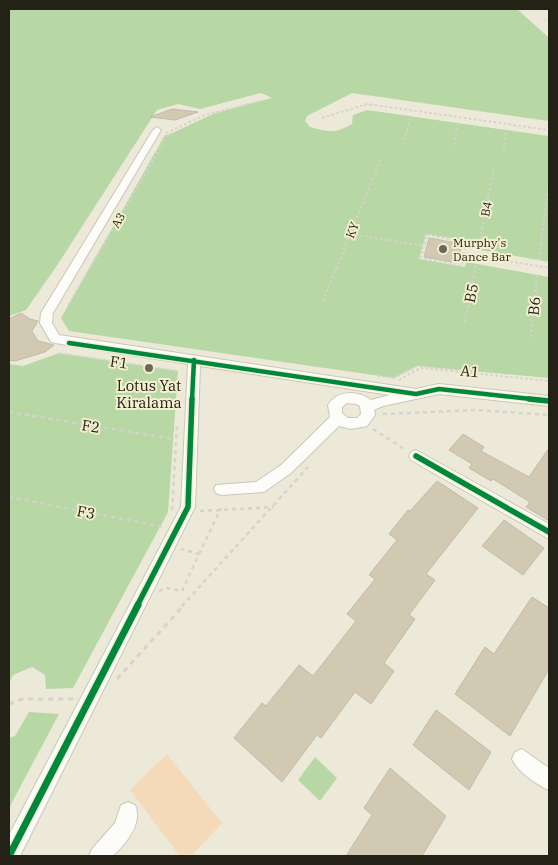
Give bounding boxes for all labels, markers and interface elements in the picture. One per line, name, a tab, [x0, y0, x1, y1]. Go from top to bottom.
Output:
street label: B4	[477, 200, 495, 218]
street label: A3	[108, 210, 128, 230]
street label: KY	[342, 219, 362, 240]
place label: Murphy's Dance Bar	[453, 235, 512, 264]
marker: Murphy's Dance Bar	[437, 243, 449, 255]
street label: B5	[460, 282, 482, 304]
street label: B6	[524, 296, 544, 316]
street label: F1	[109, 351, 129, 373]
street label: A1	[459, 361, 481, 381]
marker: Lotus Yat Kiralama	[143, 362, 155, 374]
place label: Lotus Yat Kiralama	[116, 376, 182, 412]
street label: F2	[80, 415, 102, 437]
street label: F3	[75, 501, 97, 523]

